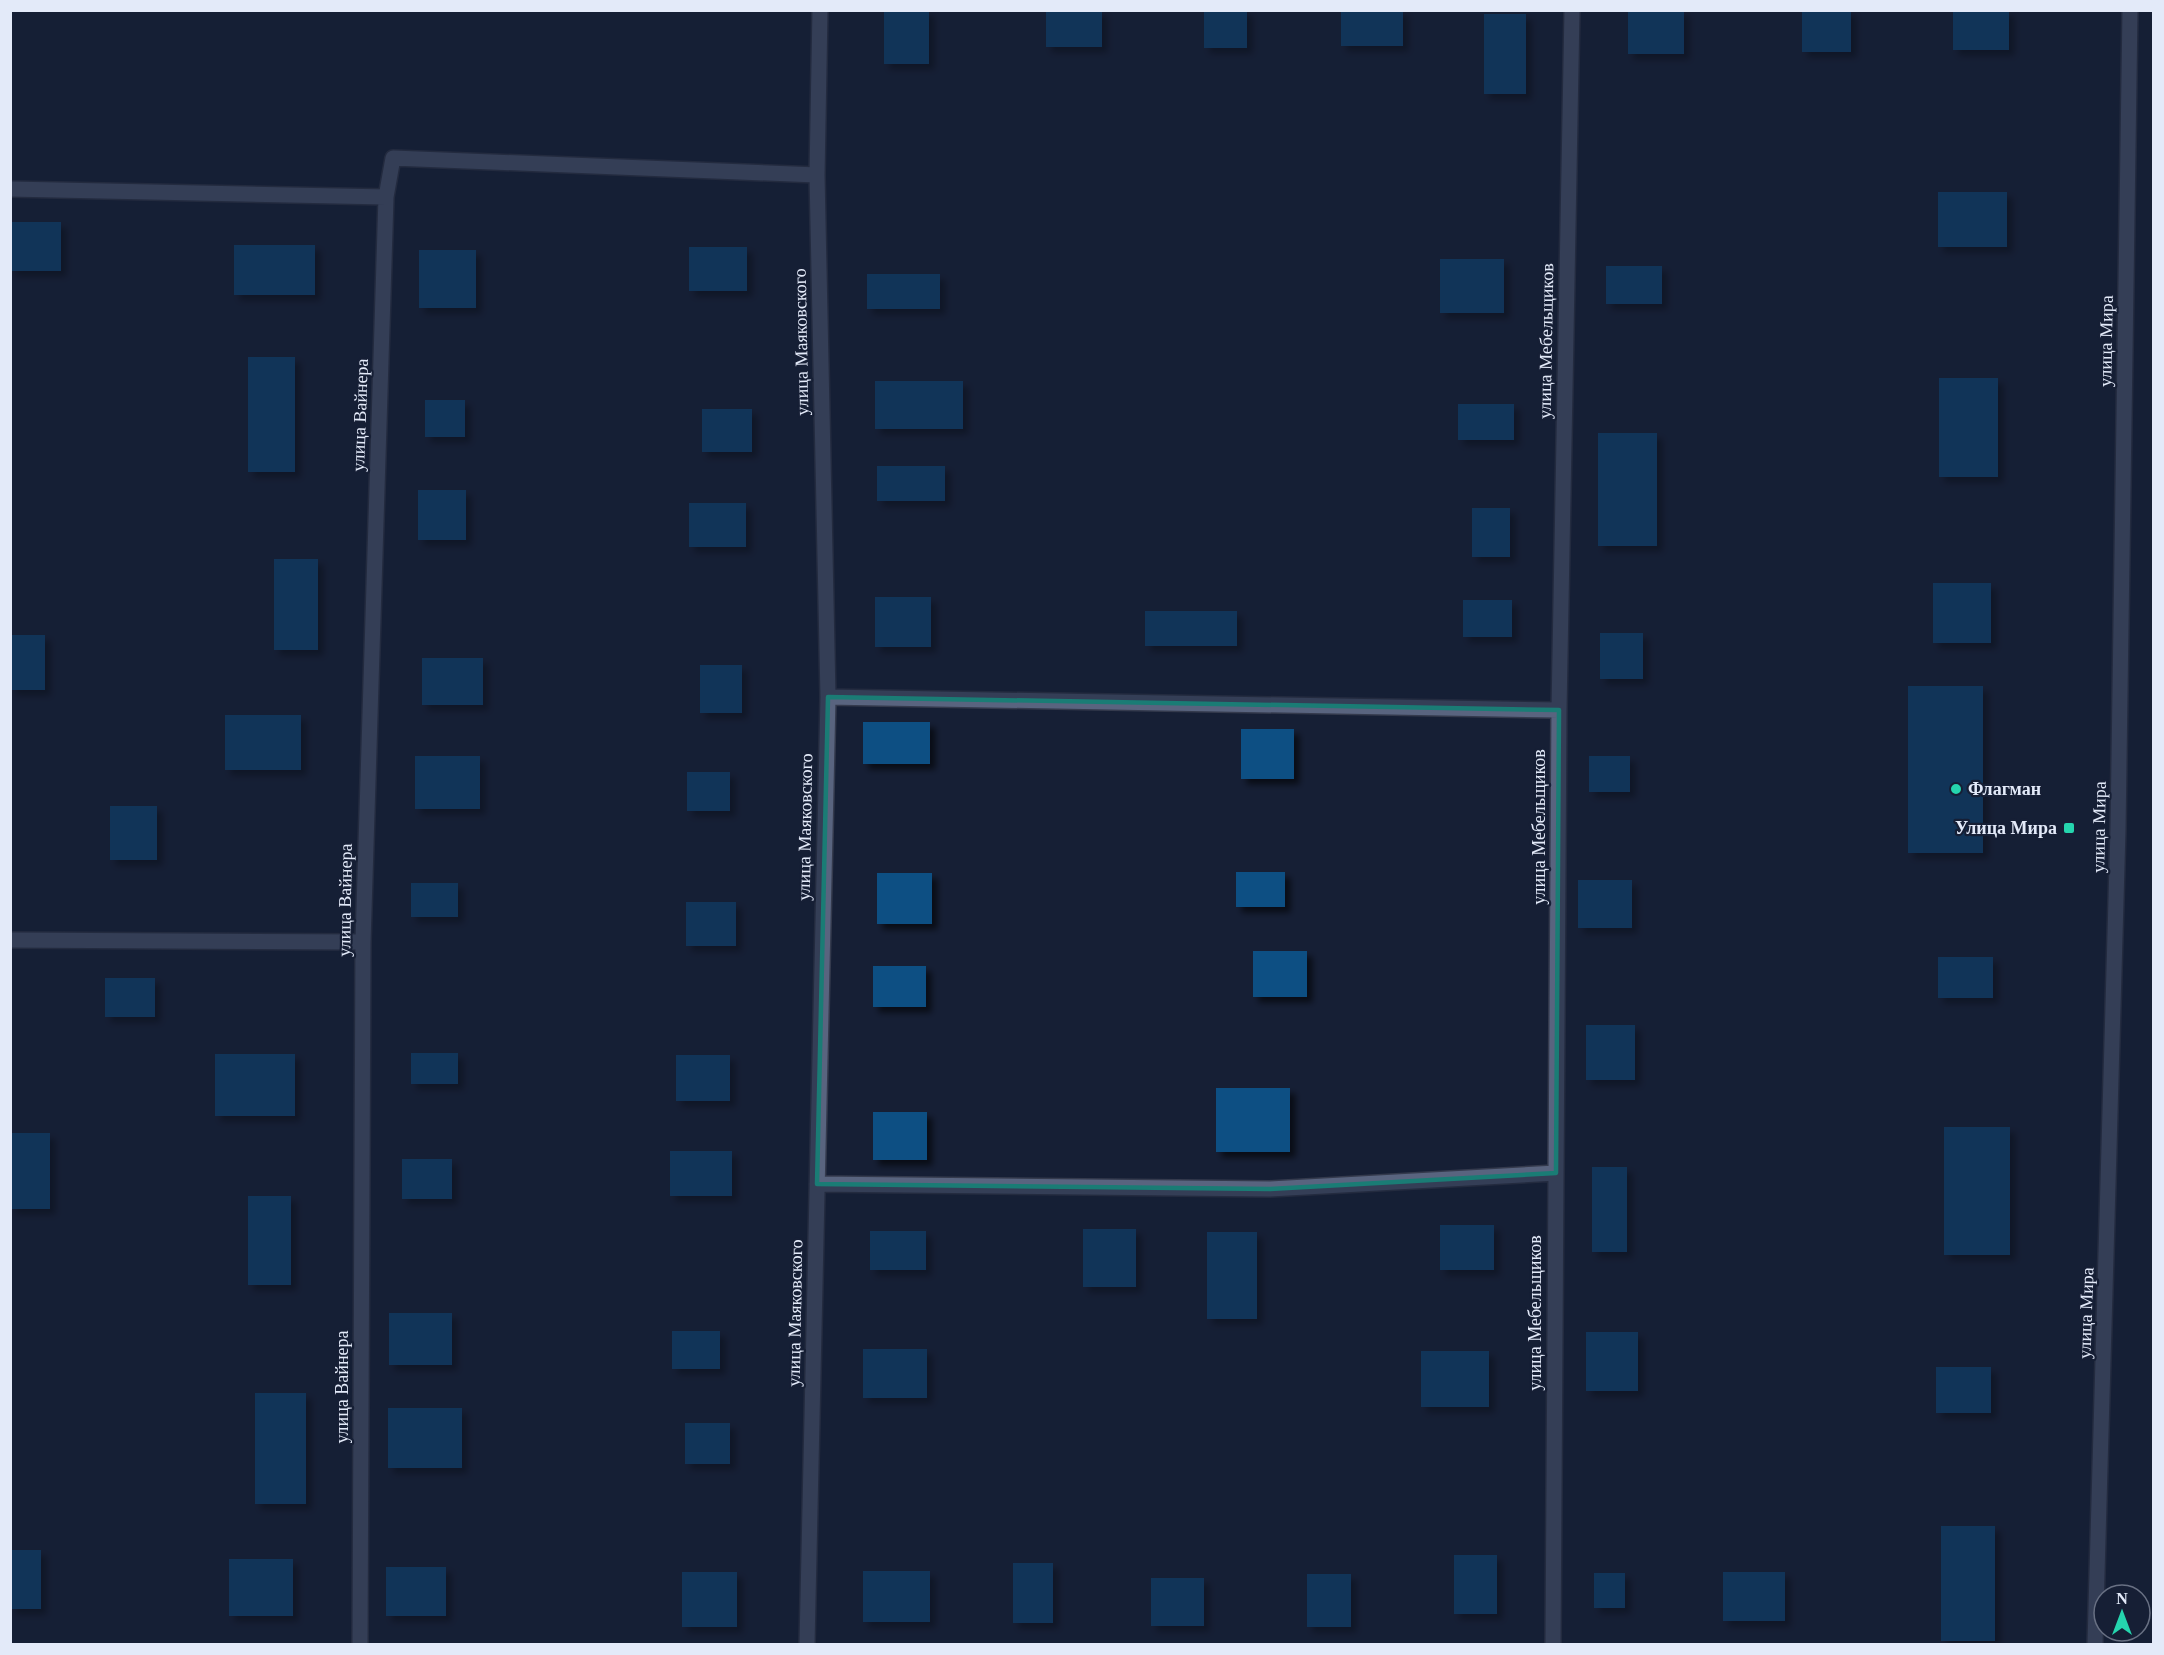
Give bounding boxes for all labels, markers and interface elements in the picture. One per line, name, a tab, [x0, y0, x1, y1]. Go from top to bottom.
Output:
street label: улица Мебельщиков	[1535, 263, 1557, 419]
street label: улица Маяковского	[790, 268, 812, 416]
street label: улица Мира	[2095, 295, 2117, 387]
street label: улица Вайнера	[348, 358, 372, 472]
street label: улица Мебельщиков	[1529, 749, 1549, 905]
street label: улица Маяковского	[794, 753, 816, 901]
place label: Флагман	[1968, 779, 2041, 799]
street label: улица Мира	[2088, 781, 2110, 873]
marker: Флагман	[1949, 782, 1963, 796]
place label: Улица Мира	[1955, 818, 2057, 838]
marker: Улица Мира	[2062, 821, 2076, 835]
street label: улица Вайнера	[334, 843, 356, 957]
street label: улица Мебельщиков	[1525, 1235, 1545, 1391]
street label: улица Маяковского	[784, 1239, 806, 1387]
street label: улица Мира	[2074, 1267, 2098, 1359]
street label: улица Вайнера	[332, 1330, 352, 1444]
north arrow	[2092, 1583, 2152, 1643]
text: N	[2116, 1590, 2128, 1607]

